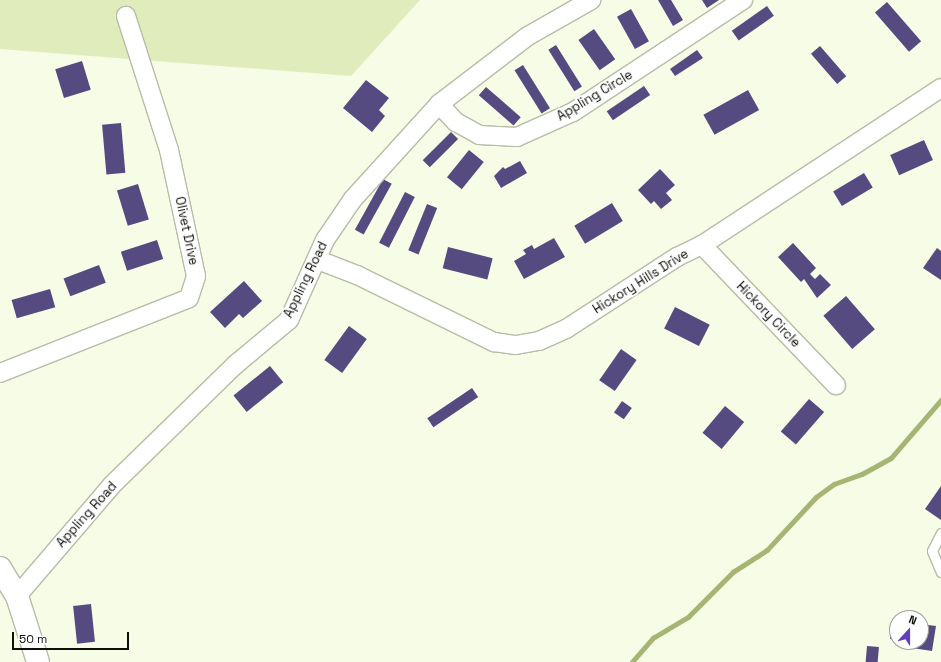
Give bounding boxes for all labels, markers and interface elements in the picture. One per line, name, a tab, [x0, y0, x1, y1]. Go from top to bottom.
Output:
street label: Appling Circle	[554, 67, 636, 125]
street label: Olivet Drive	[171, 195, 201, 267]
street label: Appling Road	[281, 239, 331, 321]
street label: Hickory Hills Drive	[590, 246, 692, 318]
street label: Hickory Circle	[733, 279, 803, 351]
street label: Appling Road	[53, 479, 121, 551]
north arrow	[889, 610, 929, 650]
text: N	[907, 612, 919, 628]
scale bar	[14, 624, 131, 650]
text: 50 m	[19, 631, 47, 647]

